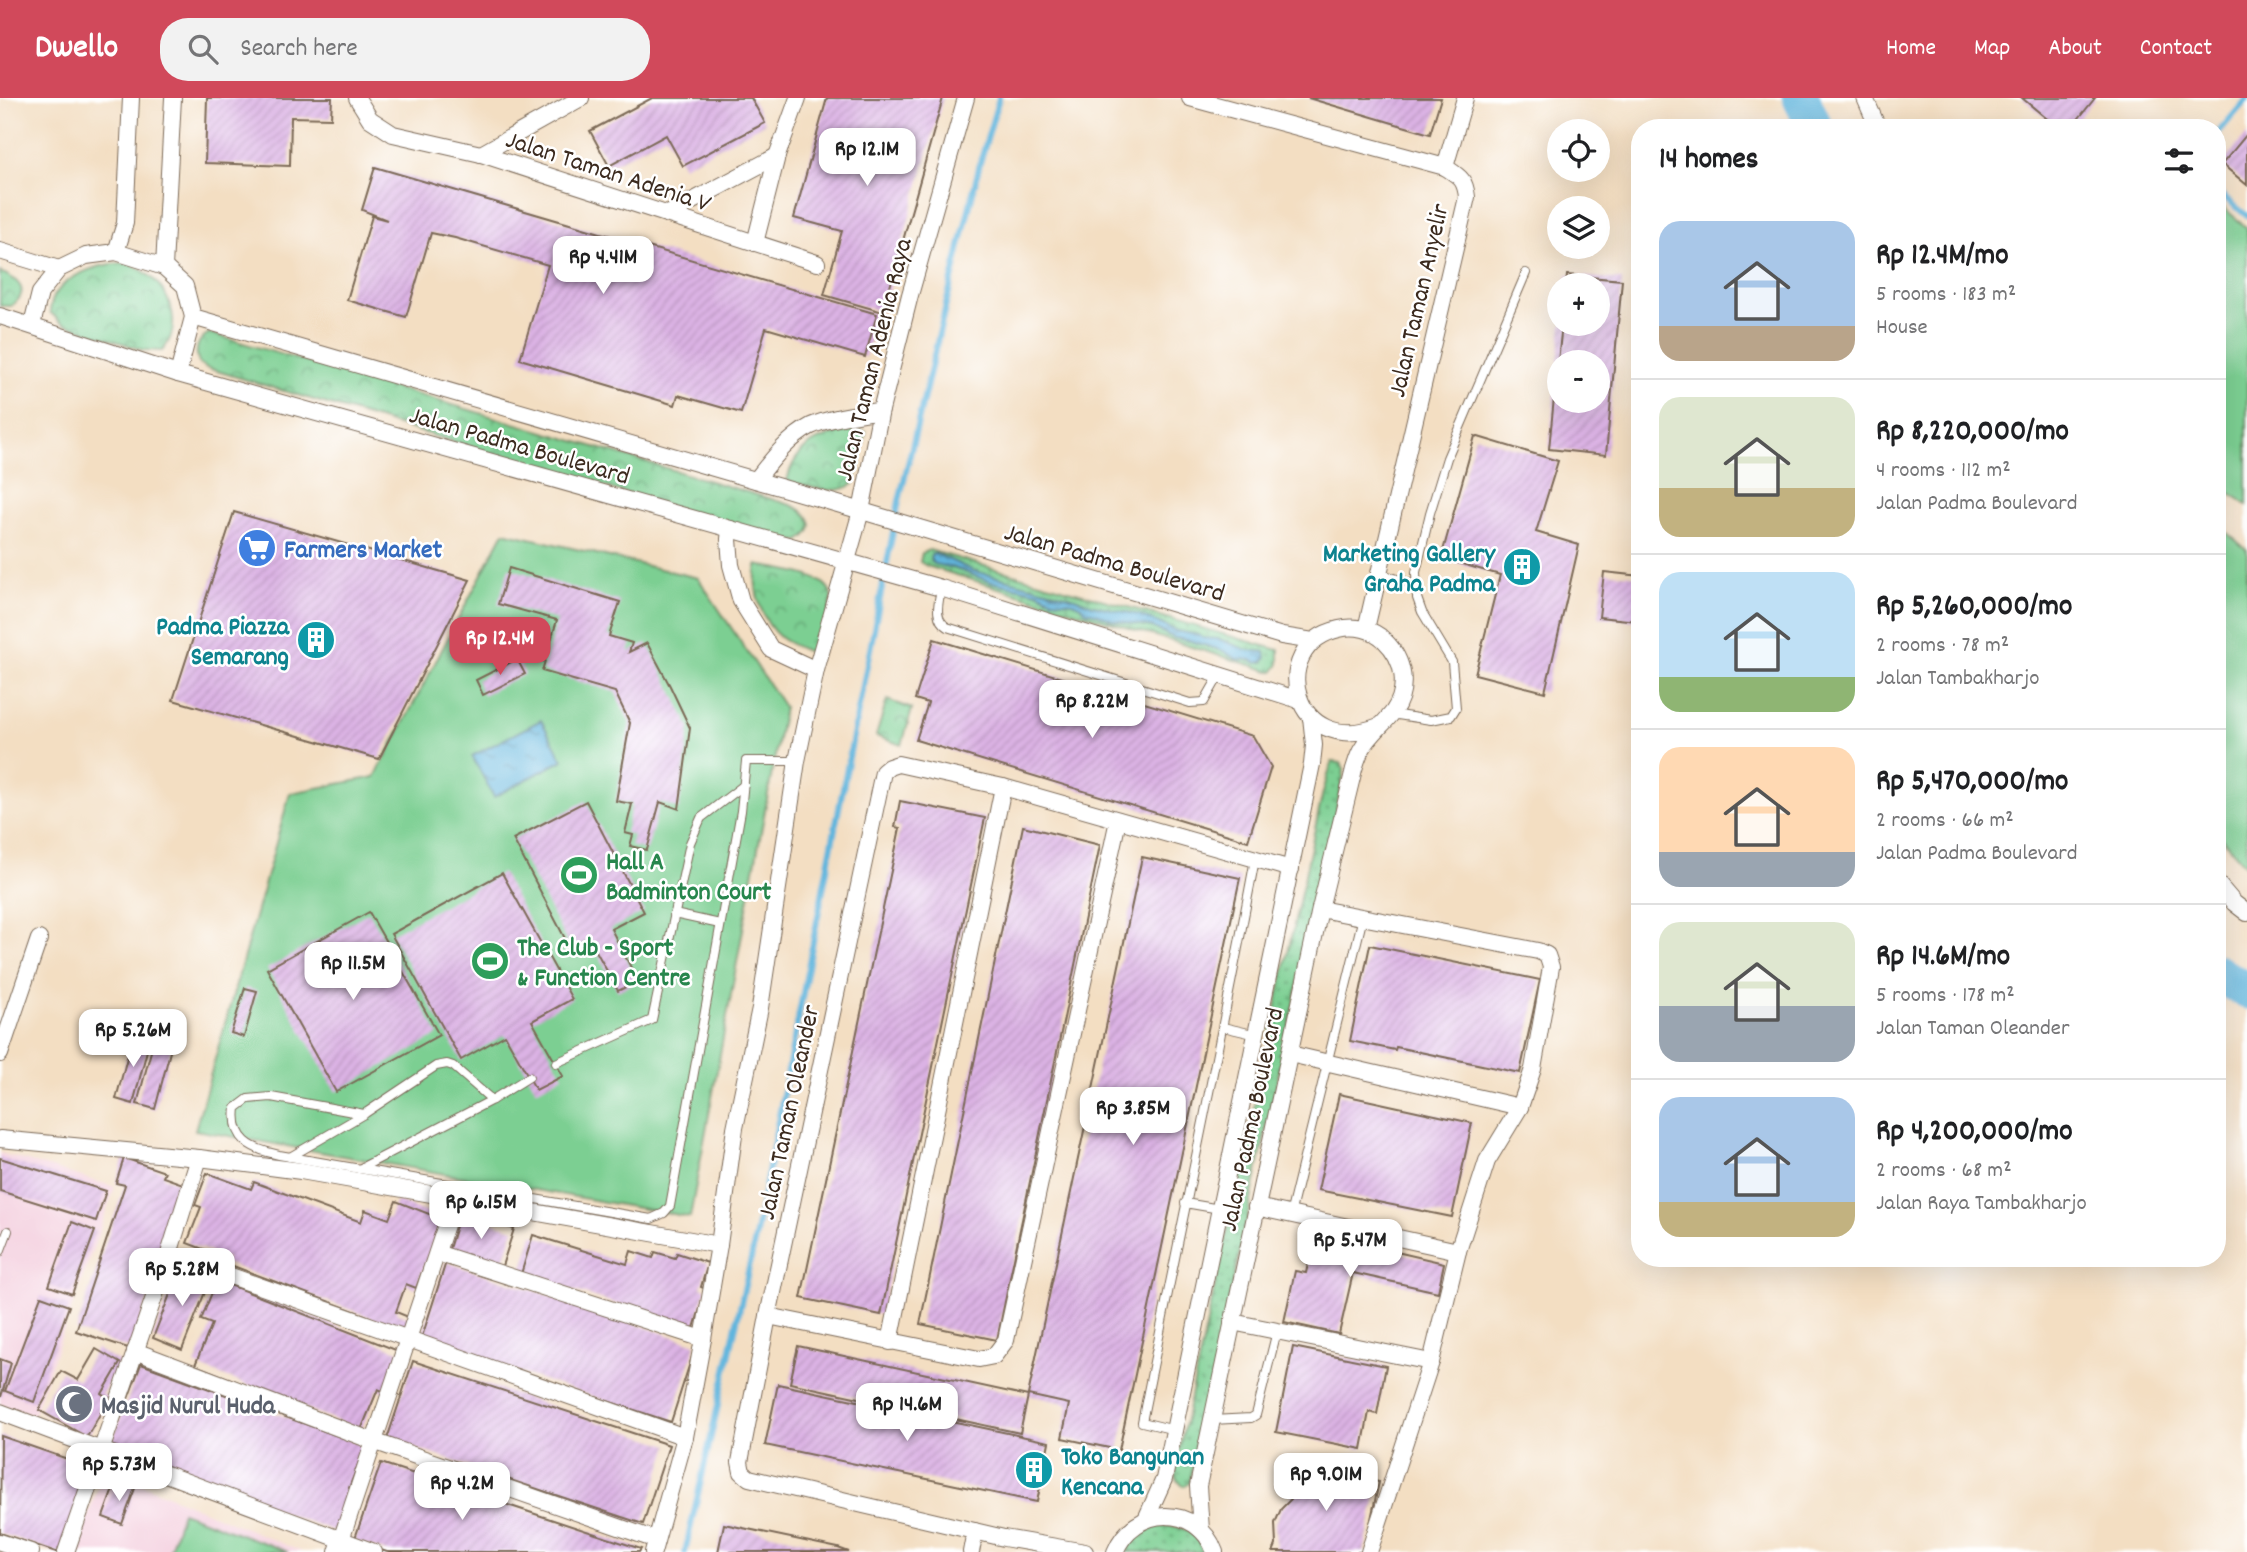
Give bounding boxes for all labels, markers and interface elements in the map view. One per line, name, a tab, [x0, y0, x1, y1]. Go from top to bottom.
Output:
search box	[160, 18, 650, 81]
text: Dwello	[35, 26, 118, 73]
icon: search	[184, 30, 222, 68]
text: Search here	[240, 31, 358, 68]
text: Home	[1886, 32, 1936, 66]
text: Map	[1974, 32, 2010, 66]
text: About	[2048, 32, 2102, 66]
text: Contact	[2140, 32, 2212, 66]
map controls	[1547, 119, 1610, 413]
button: locate	[1547, 119, 1610, 182]
street label: Jalan Taman Adenia V	[500, 123, 716, 224]
pin: Rp 12.1M	[795, 129, 939, 188]
text: Rp 12.1M	[835, 134, 899, 167]
text: 14 homes	[1659, 140, 1758, 183]
icon: filters	[2160, 142, 2198, 180]
button: layers	[1547, 196, 1610, 259]
street label: Jalan Taman Anyelir	[1380, 200, 1461, 401]
street label: Jalan Taman Adenia Raya	[827, 234, 924, 485]
pin: Rp 4.41M	[531, 236, 675, 296]
text: Rp 12.4M/mo	[1876, 236, 2009, 279]
text: Rp 4.41M	[569, 242, 637, 275]
icon: home	[1715, 249, 1799, 333]
button: +	[1547, 273, 1610, 336]
text: 5 rooms · 183 m²	[1876, 279, 2016, 312]
text: House	[1876, 312, 1928, 345]
button: −	[1547, 350, 1610, 413]
street label: Jalan Padma Boulevard	[404, 398, 634, 497]
text: Rp 8,220,000/mo	[1876, 412, 2069, 455]
icon: home	[1715, 425, 1799, 509]
text: 4 rooms · 112 m²	[1876, 455, 2011, 488]
text: Jalan Padma Boulevard	[1876, 488, 2078, 521]
street label: Jalan Padma Boulevard	[999, 515, 1229, 614]
supermarket icon: Farmers Market	[236, 527, 278, 569]
place label: Farmers Market	[284, 533, 442, 570]
place label: Marketing Gallery Graha Padma	[1323, 537, 1496, 604]
building icon: Marketing Gallery Graha Padma	[1501, 546, 1543, 588]
text: Rp 5,260,000/mo	[1876, 587, 2072, 630]
icon: home	[1715, 600, 1799, 684]
place label: Padma Piazza Semarang	[156, 610, 290, 677]
pin: Rp 12.4M	[428, 618, 572, 677]
building icon: Padma Piazza Semarang	[295, 619, 337, 661]
text: Rp 12.4M	[466, 623, 535, 656]
text: 2 rooms · 78 m²	[1876, 630, 2009, 663]
text: Jalan Tambakharjo	[1876, 663, 2039, 696]
pin: Rp 8.22M	[1020, 680, 1164, 740]
text: Rp 8.22M	[1055, 686, 1129, 719]
text: Rp 5,470,000/mo	[1876, 762, 2068, 805]
icon: home	[1715, 775, 1799, 859]
text: 2 rooms · 66 m²	[1876, 805, 2014, 838]
text: Jalan Padma Boulevard	[1876, 838, 2078, 871]
place label: Hall A Badminton Court	[606, 845, 772, 912]
sports icon: Hall A Badminton Court	[558, 854, 600, 896]
place label: The Club - Sport & Function Centre	[517, 931, 691, 998]
text: Rp 14.6M/mo	[1876, 937, 2010, 980]
sports icon: The Club - Sport & Function Centre	[469, 940, 511, 982]
pin: Rp 11.5M	[281, 942, 425, 1002]
text: Rp 11.5M	[320, 948, 386, 981]
icon: home	[1715, 950, 1799, 1034]
text: 5 rooms · 178 m²	[1876, 980, 2015, 1013]
street label: Jalan Taman Oleander	[750, 1002, 831, 1224]
street label: Jalan Padma Boulevard	[1212, 1004, 1295, 1235]
pin: Rp 5.26M	[61, 1010, 205, 1069]
text: Jalan Taman Oleander	[1876, 1013, 2069, 1046]
text: Rp 5.26M	[95, 1015, 171, 1048]
pin: Rp 3.85M	[1061, 1088, 1205, 1147]
text: Rp 3.85M	[1096, 1093, 1170, 1126]
text: Rp 4,200,000/mo	[1876, 1112, 2073, 1155]
icon: home	[1715, 1125, 1799, 1209]
text: 2 rooms · 68 m²	[1876, 1155, 2012, 1188]
pin: Rp 6.15M	[409, 1182, 553, 1241]
text: Rp 6.15M	[445, 1187, 517, 1220]
text: Jalan Raya Tambakharjo	[1876, 1188, 2087, 1221]
pin: Rp 5.47M	[1278, 1220, 1422, 1279]
text: Rp 5.47M	[1313, 1225, 1387, 1258]
pin: Rp 5.28M	[110, 1248, 254, 1308]
text: Rp 5.28M	[145, 1254, 219, 1287]
mosque icon: Masjid Nurul Huda	[53, 1383, 95, 1425]
pin: Rp 14.6M	[835, 1384, 979, 1443]
place label: Masjid Nurul Huda	[101, 1389, 276, 1426]
text: Rp 14.6M	[872, 1389, 942, 1422]
place label: Toko Bangunan Kencana	[1061, 1440, 1204, 1507]
pin: Rp 5.73M	[47, 1444, 191, 1503]
text: Rp 5.73M	[82, 1449, 156, 1482]
building icon: Toko Bangunan Kencana	[1013, 1449, 1055, 1491]
pin: Rp 9.01M	[1254, 1454, 1398, 1513]
text: Rp 9.01M	[1290, 1459, 1362, 1492]
pin: Rp 4.2M	[397, 1462, 527, 1522]
text: Rp 4.2M	[430, 1468, 494, 1501]

